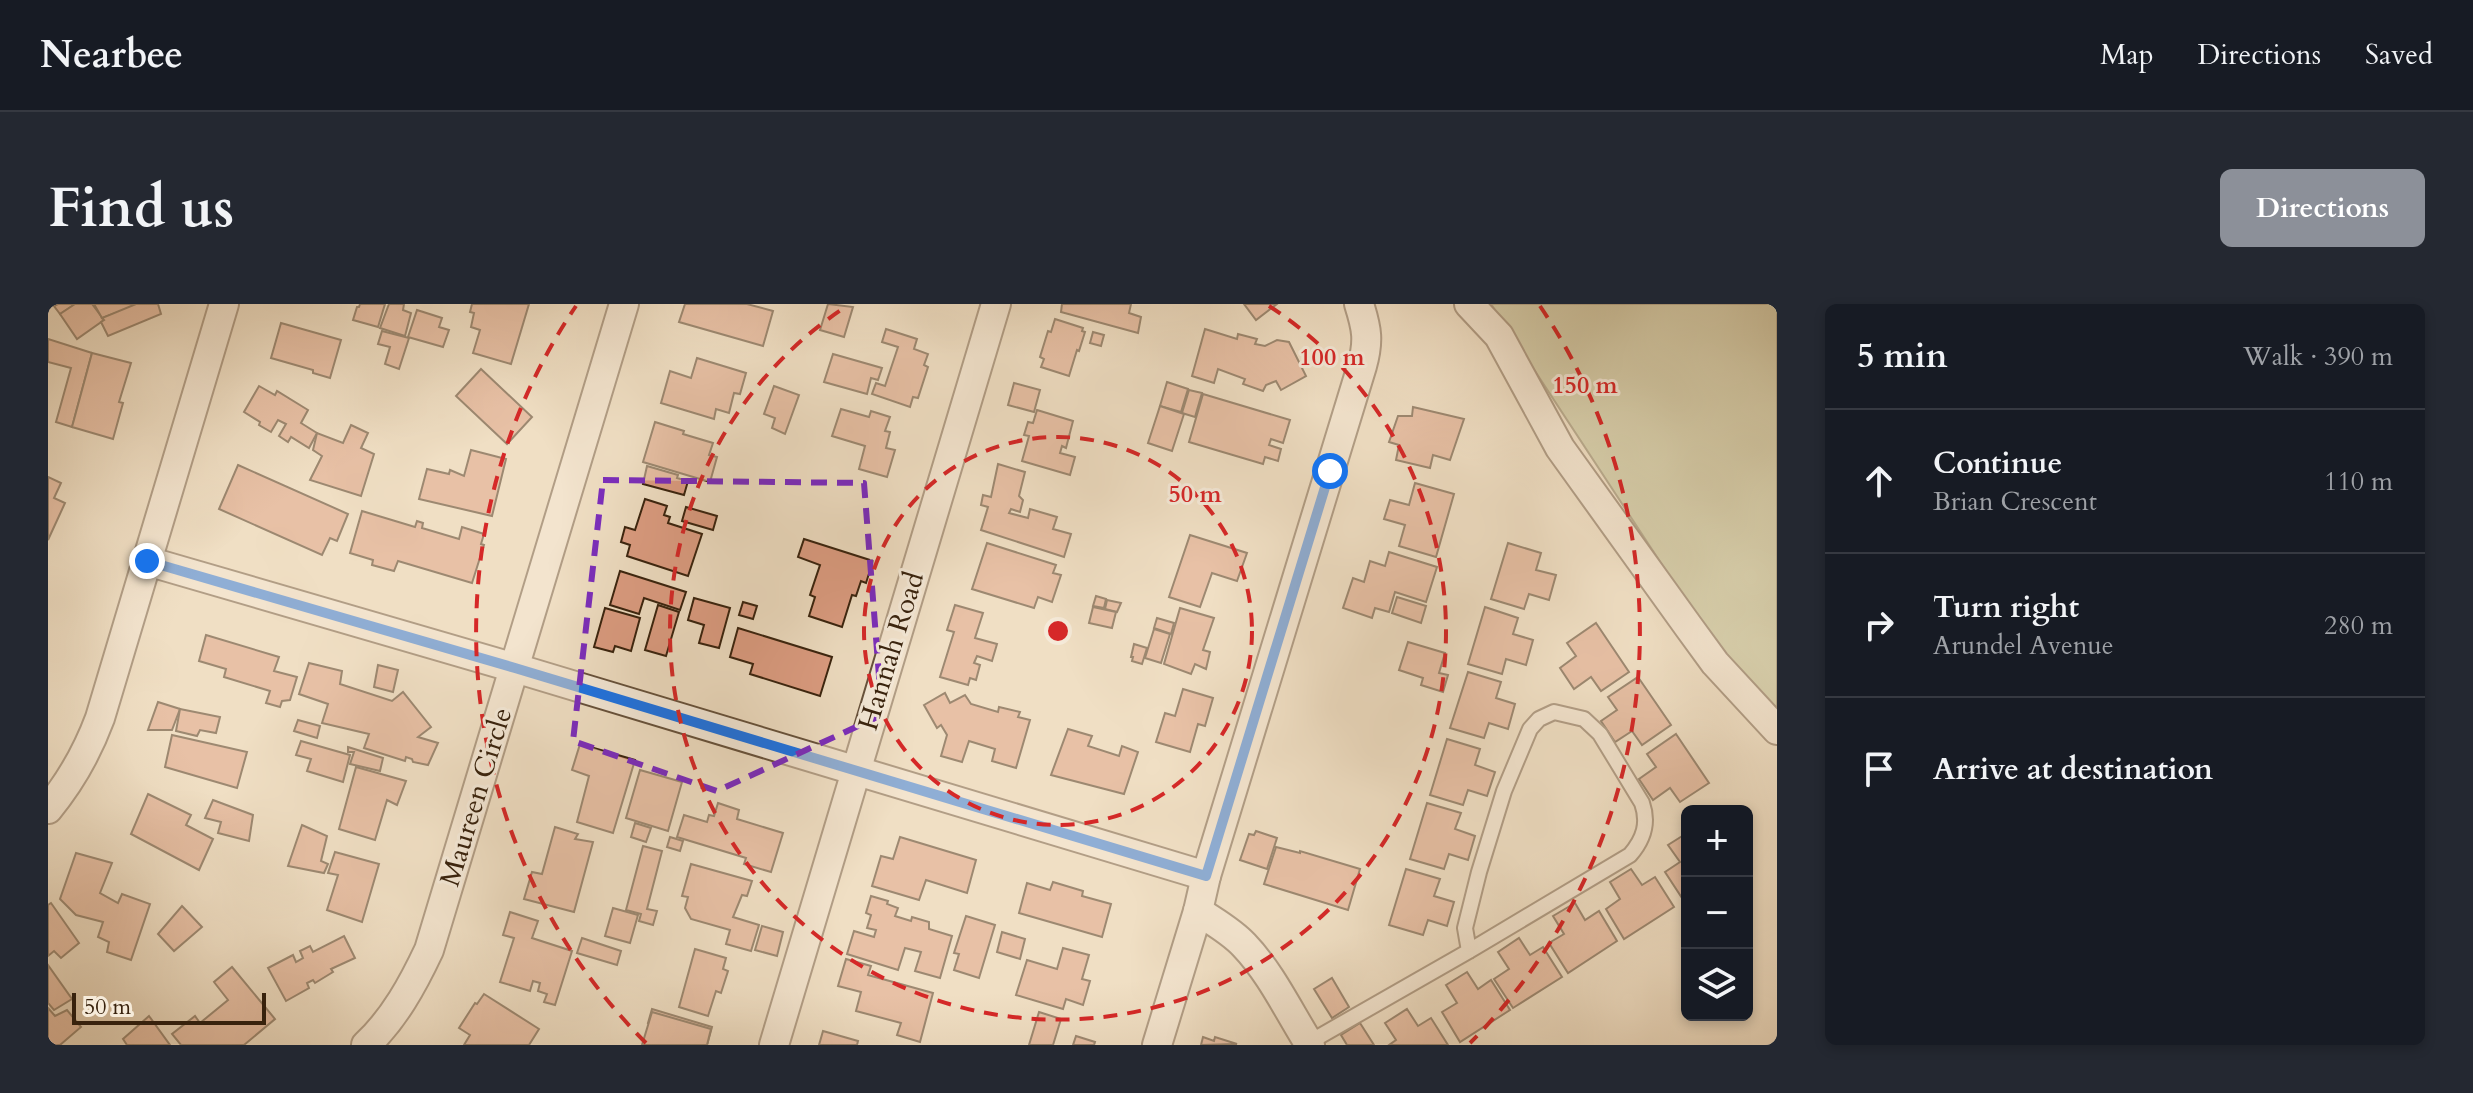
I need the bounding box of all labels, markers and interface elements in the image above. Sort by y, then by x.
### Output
text: Nearbee [40,29,183,81]
text: Map [2100,36,2154,74]
text: Directions [2198,36,2321,74]
text: Saved [2365,36,2433,74]
button: Directions [2220,169,2425,247]
text: Find us [48,171,234,246]
text: 5 min [1857,333,1948,379]
text: Walk · 390 m [2243,339,2393,374]
text: 100 m [1299,341,1366,374]
text: 150 m [1552,369,1619,402]
text: Continue [1933,443,2062,484]
route start [1312,453,1348,489]
icon: ahead [1857,459,1901,503]
text: 110 m [2324,464,2393,499]
text: 50 m [1168,478,1222,511]
text: Brian Crescent [1933,484,2097,519]
route end [129,543,165,579]
street label: Hannah Road [849,567,933,735]
text: Turn right [1933,587,2079,628]
icon: right [1857,603,1901,647]
text: 280 m [2324,608,2393,643]
centre of rings [1044,617,1072,645]
text: Arundel Avenue [1933,628,2114,663]
street label: Maureen Circle [431,703,521,891]
icon: arrive [1857,747,1901,791]
text: Arrive at destination [1933,749,2213,790]
map controls [1681,805,1753,1021]
button: + [1681,805,1753,877]
button: − [1681,877,1753,949]
button: layers [1681,949,1753,1021]
scale bar [72,989,266,1025]
text: 50 m [84,992,131,1022]

